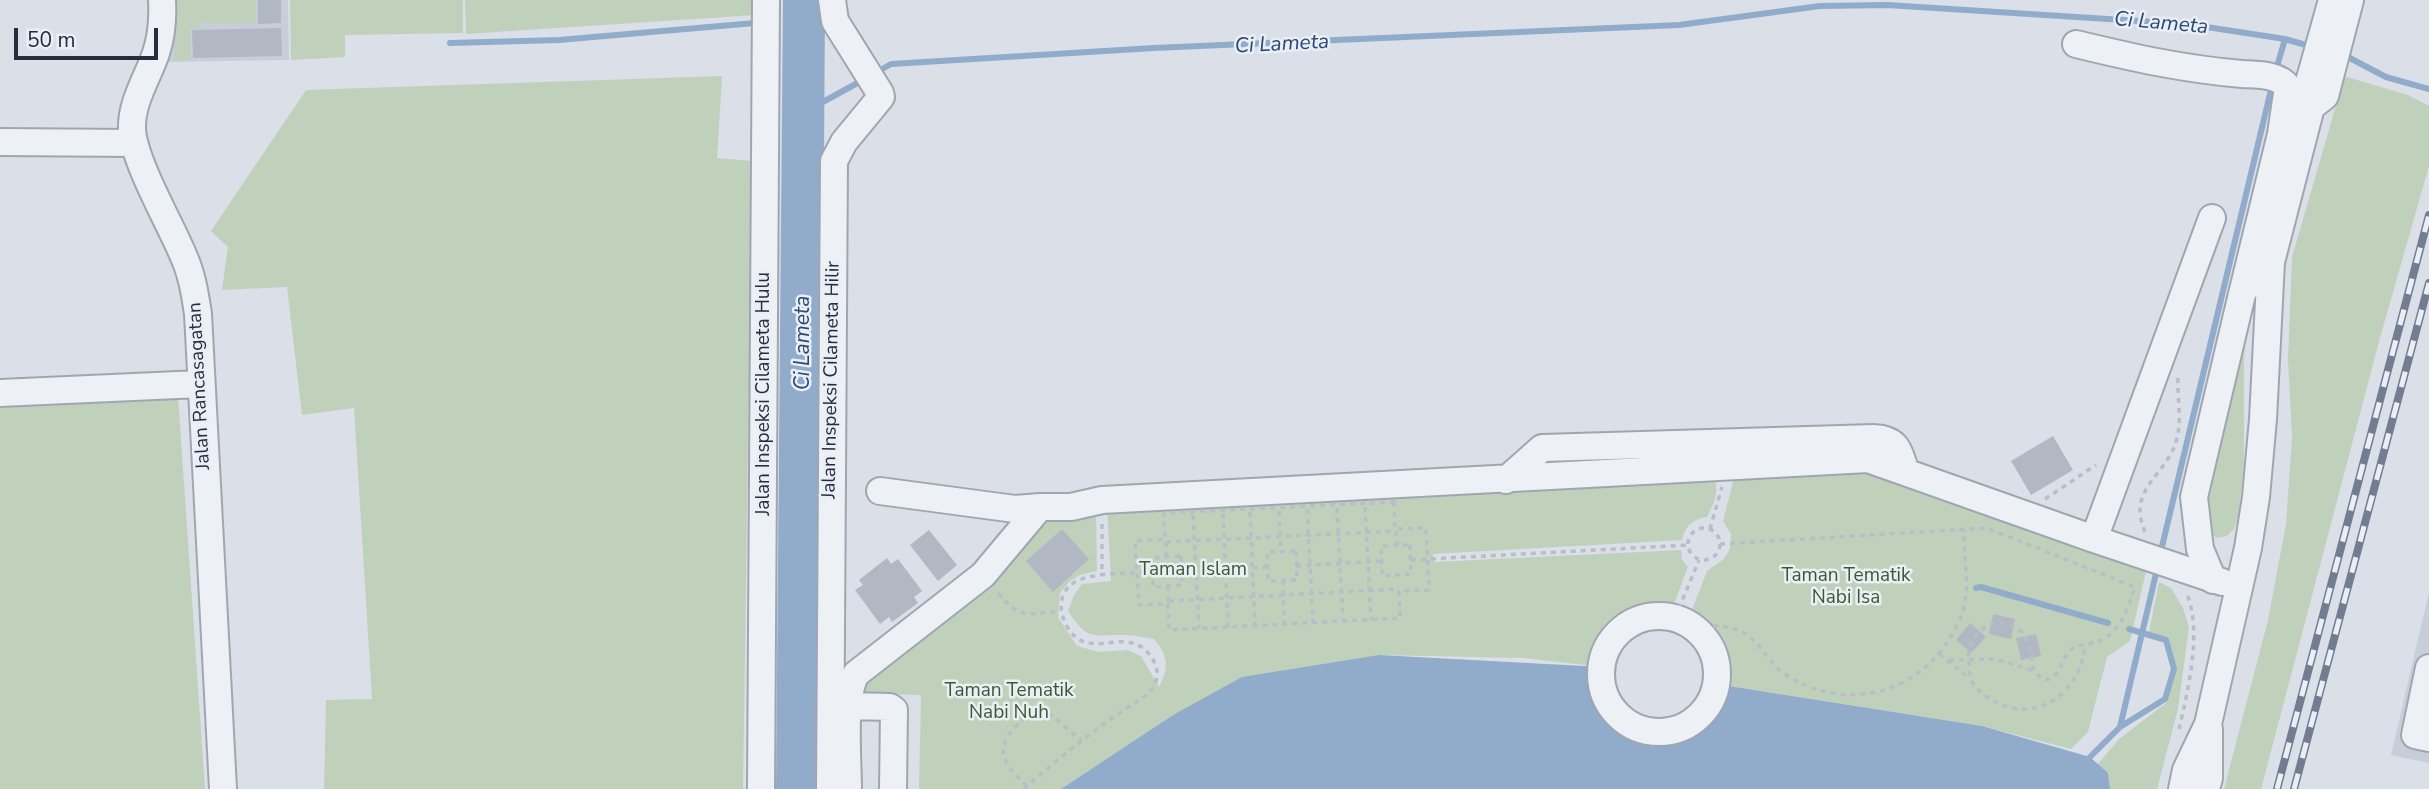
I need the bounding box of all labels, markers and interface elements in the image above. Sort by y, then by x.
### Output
water label: Ci Lameta [2113,7,2209,41]
scale bar [18,14,161,58]
text: 50 m [27,26,76,54]
water label: Ci Lameta [1234,30,1330,60]
street label: Jalan Inspeksi Cilameta Hilir [819,261,845,499]
street label: Jalan Inspeksi Cilameta Hulu [753,272,775,516]
water label: Ci Lameta [791,296,817,390]
street label: Jalan Rancasagatan [184,302,216,470]
park label: Taman Islam [1139,559,1247,581]
park label: Taman Tematik Nabi Isa [1781,565,1911,609]
park label: Taman Tematik Nabi Nuh [944,680,1074,724]

